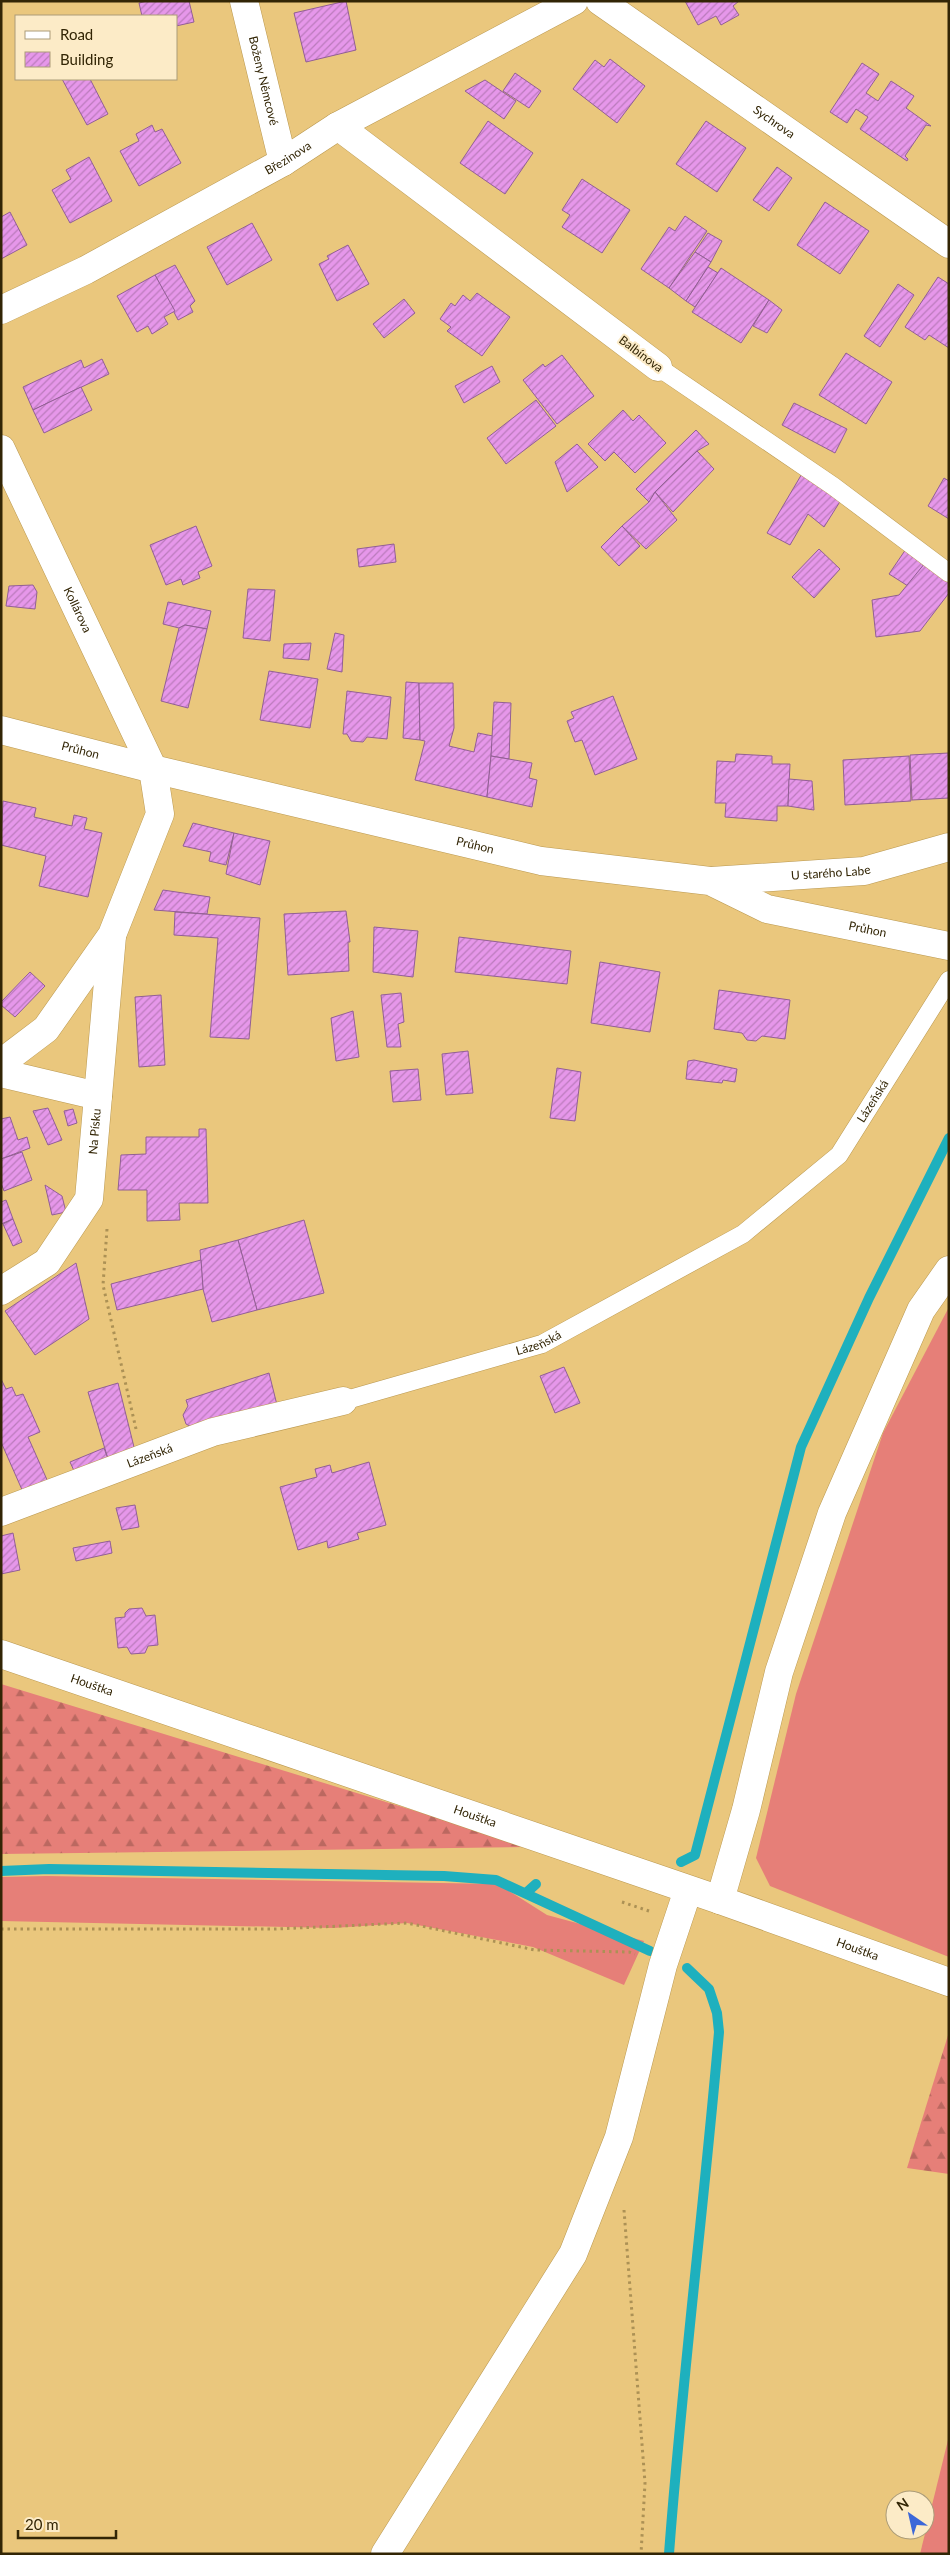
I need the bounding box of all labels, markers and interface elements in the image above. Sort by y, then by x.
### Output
legend [15,15,178,80]
text: Road [60,25,93,43]
street label: Boženy Němcové [246,34,282,127]
text: Building [60,50,113,68]
street label: Sychrova [751,102,798,141]
street label: Březinova [262,138,314,178]
street label: Balbínova [616,332,666,375]
street label: Kollárova [61,584,95,635]
street label: Průhon [60,738,101,762]
street label: Průhon [455,833,496,857]
street label: U starého Labe [790,862,872,883]
street label: Průhon [847,918,888,940]
street label: Lázeňská [853,1077,891,1125]
street label: Na Písku [85,1108,104,1155]
street label: Lázeňská [514,1327,564,1358]
street label: Lázeňská [125,1440,175,1471]
street label: Houštka [69,1670,115,1699]
street label: Houštka [452,1801,499,1830]
street label: Houštka [834,1934,881,1963]
north arrow [885,2490,935,2540]
text: N [893,2494,912,2514]
scale bar [18,2508,115,2540]
text: 20 m [25,2515,59,2533]

